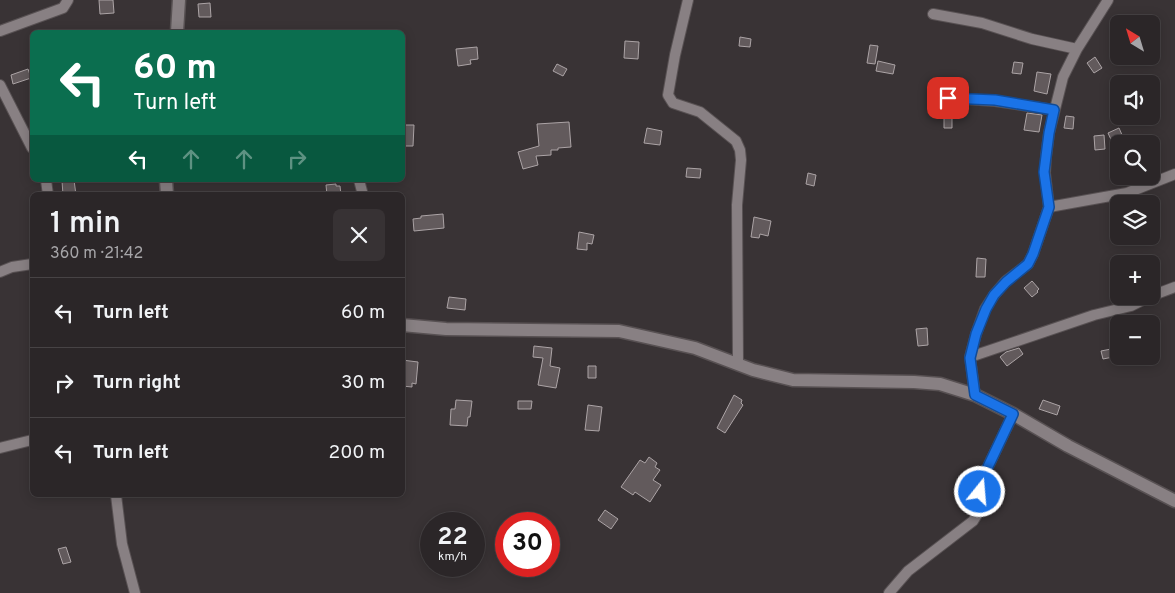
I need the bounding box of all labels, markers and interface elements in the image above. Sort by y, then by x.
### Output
north arrow [1110,15,1160,65]
map controls [1110,15,1160,365]
text: 60 m [133,47,217,91]
icon: left [50,50,115,115]
button: sound [1110,75,1160,125]
pin [927,77,969,119]
icon: arrive [934,84,962,112]
text: Turn left [133,90,216,117]
button: search [1110,135,1160,185]
icon: left [124,145,152,173]
icon: ahead [177,145,205,173]
icon: ahead [230,145,258,173]
icon: right [283,145,311,173]
button: layers [1110,195,1160,245]
text: 1 min [50,206,121,243]
button: close [333,209,385,261]
text: 360 m · 21:42 [50,244,143,264]
button: + [1110,255,1160,305]
icon: left [50,299,78,327]
text: Turn left [93,301,169,325]
text: 60 m [341,301,385,325]
button: − [1110,315,1160,365]
icon: right [50,369,78,397]
text: Turn right [93,371,181,395]
text: 30 m [341,371,385,395]
icon: left [50,439,78,467]
text: Turn left [93,441,169,465]
text: 200 m [329,441,385,465]
position arrow [953,465,1005,517]
speed limit sign: 30 [495,512,560,577]
text: 22 [437,522,468,554]
text: km/h [438,549,467,565]

